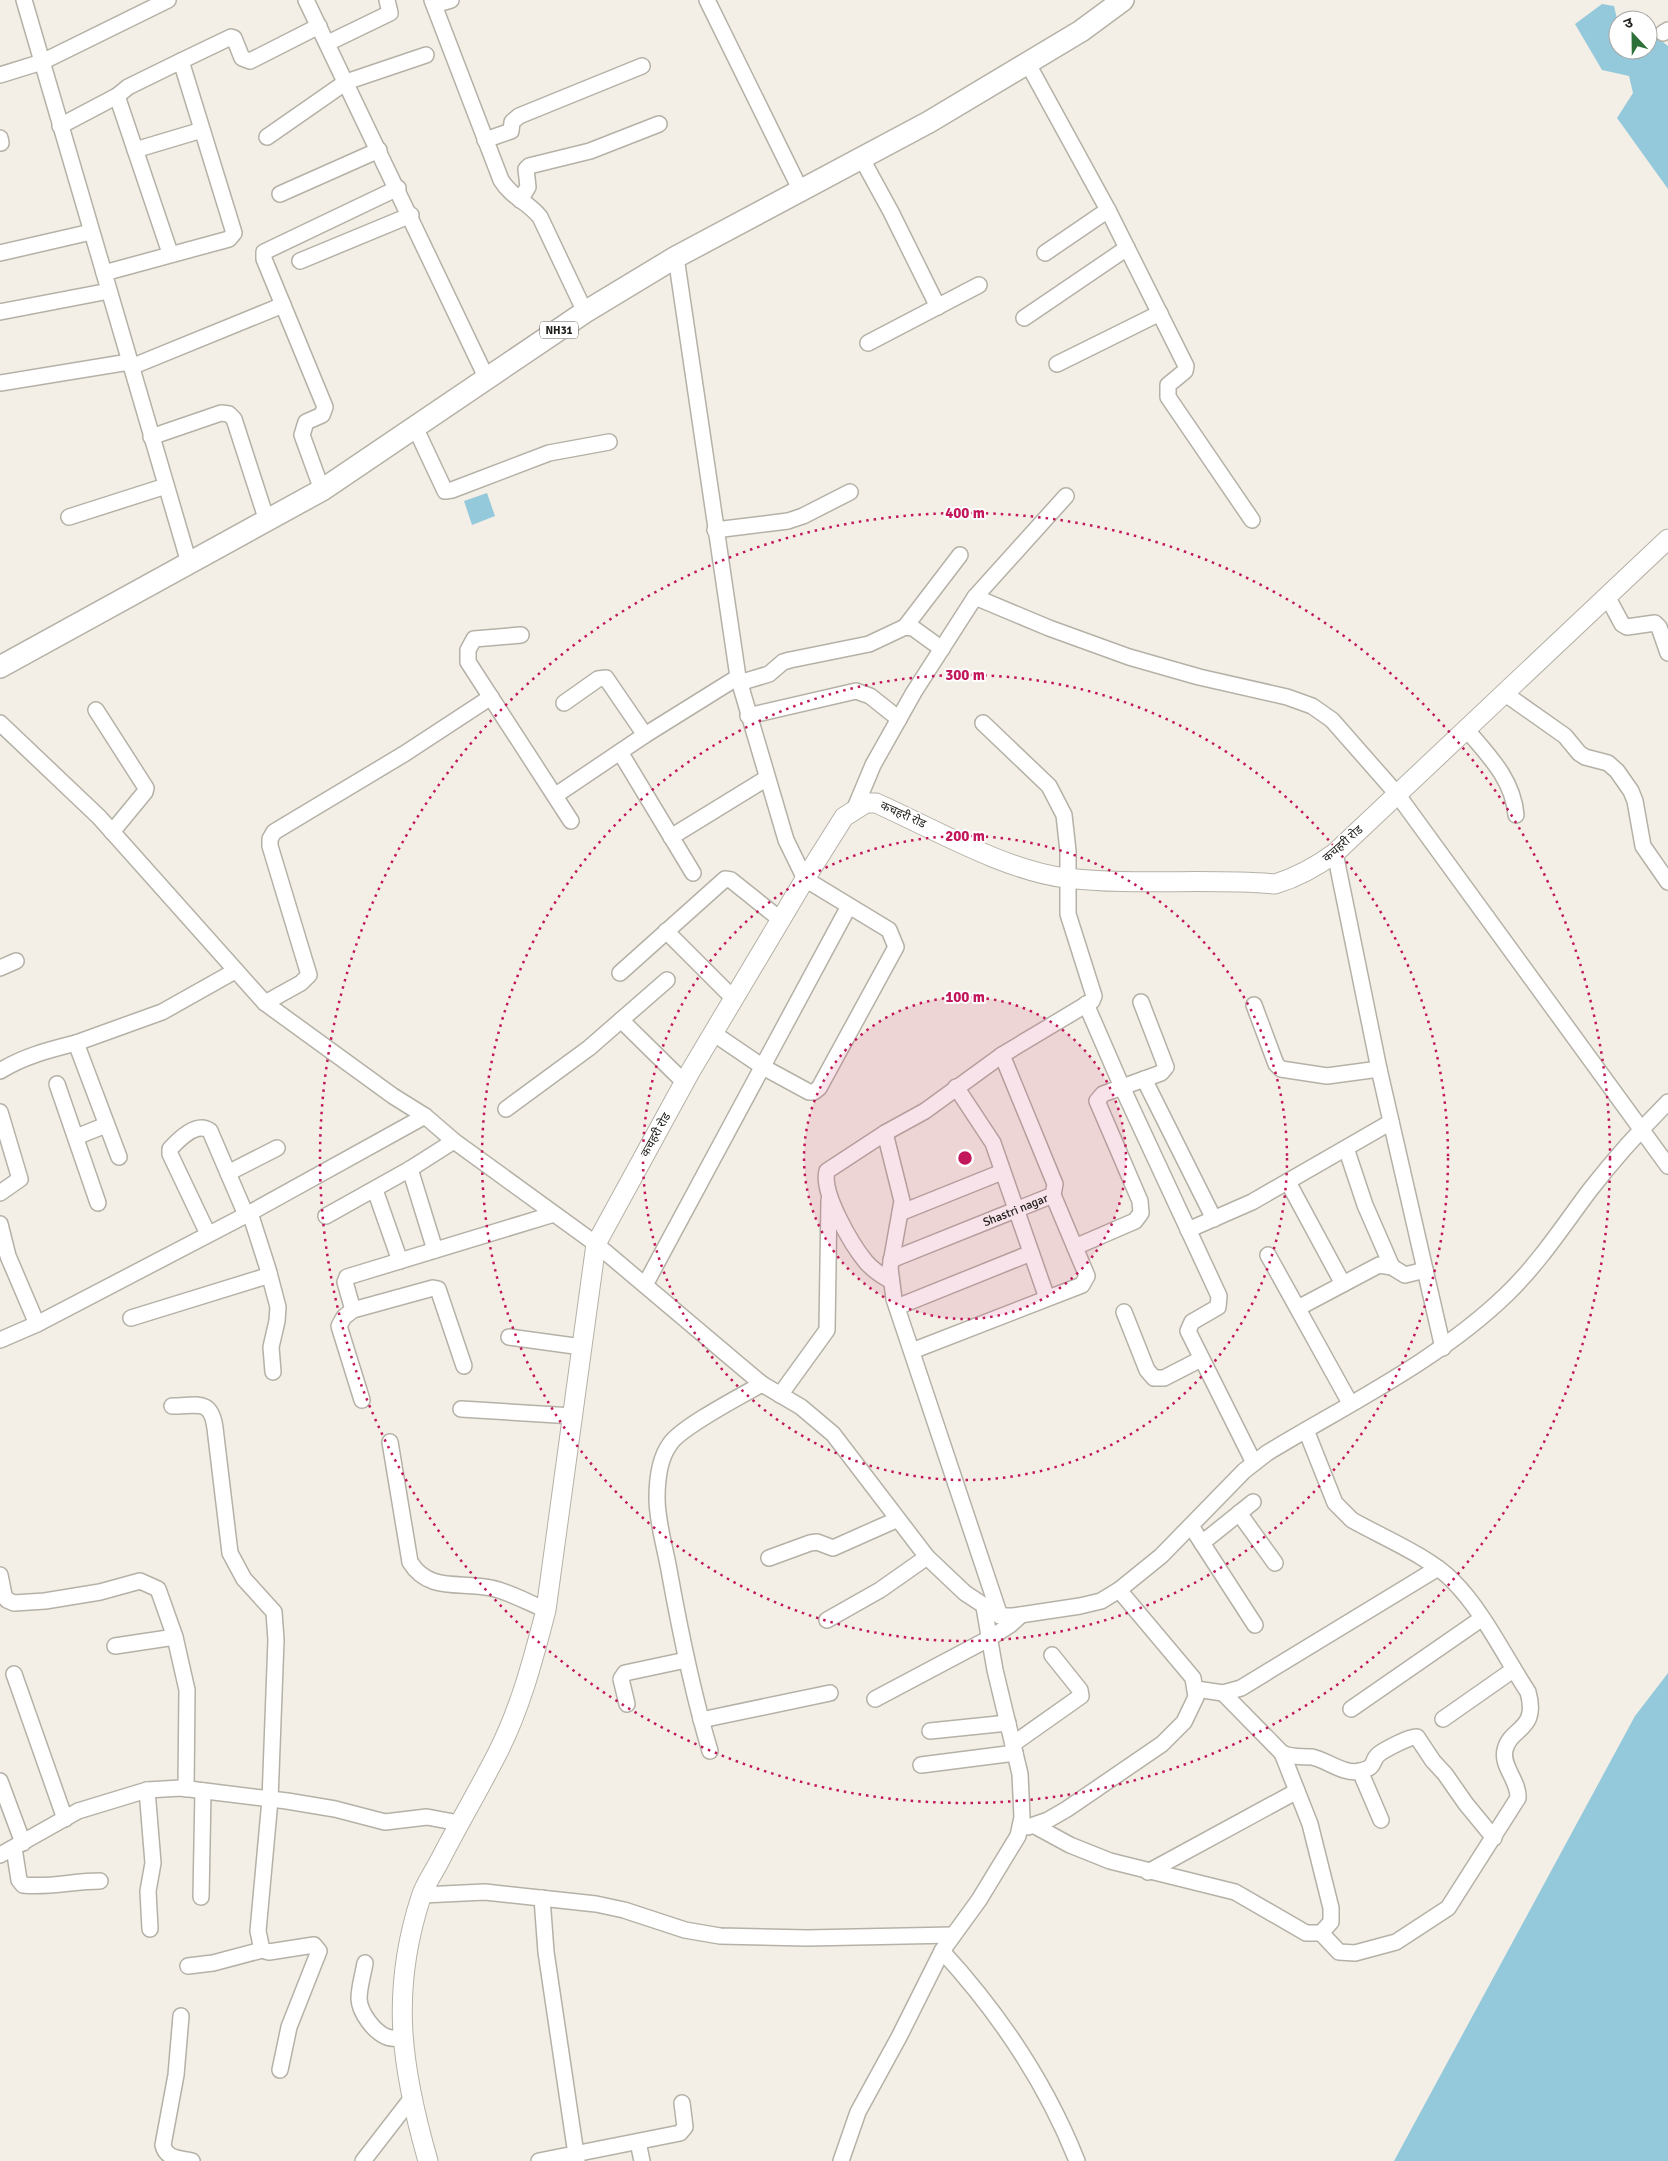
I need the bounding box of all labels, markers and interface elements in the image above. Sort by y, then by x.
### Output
north arrow [1608,10,1658,60]
text: उ [1621,14,1636,33]
road number: NH31 [540,322,578,338]
text: 400 m [945,504,985,522]
text: 300 m [945,666,985,684]
street label: कचहरी रोड [878,797,929,832]
street label: कचहरी रोड [1319,821,1367,866]
text: 200 m [945,827,985,845]
text: 100 m [945,988,985,1006]
street label: कचहरी रोड [637,1109,675,1160]
centre of rings [956,1149,974,1167]
street label: Shastri nagar [981,1190,1051,1230]

